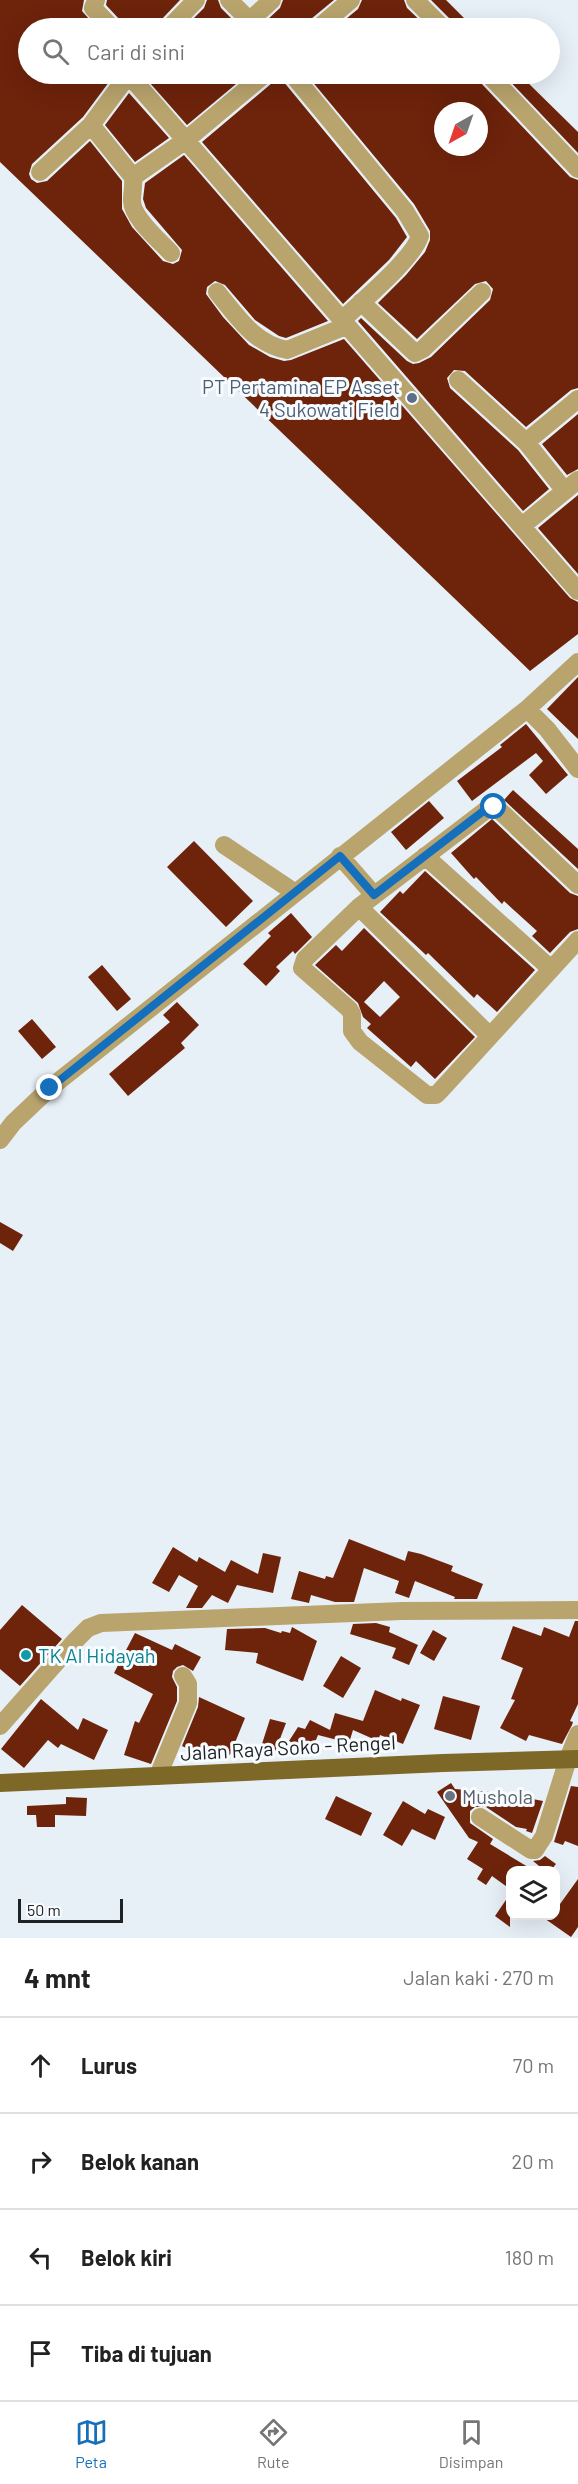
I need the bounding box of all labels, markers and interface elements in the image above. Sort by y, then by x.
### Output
search box [18,18,560,84]
icon: search [39,35,72,68]
text: Cari di sini [87,38,185,64]
north arrow [434,102,488,156]
place label: PT Pertamina EP Asset 4 Sukowati Field [202,374,400,421]
marker: PT Pertamina EP Asset 4 Sukowati Field [405,391,419,405]
route start [480,793,506,819]
route end [36,1074,62,1100]
place label: TK Al Hidayah [38,1643,156,1667]
marker: TK Al Hidayah [19,1648,33,1662]
street label: Jalan Raya Soko - Rengel [180,1729,396,1765]
place label: Mushola [462,1784,533,1808]
marker: Mushola [443,1789,457,1803]
map controls [506,1866,560,1920]
button: layers [506,1866,560,1920]
scale bar [18,1896,123,1924]
text: 50 m [27,1900,61,1919]
text: 4 mnt [24,1962,91,1993]
text: Jalan kaki · 270 m [403,1965,554,1989]
icon: ahead [24,2049,57,2082]
text: Lurus [81,2052,137,2078]
text: 70 m [513,2053,554,2077]
icon: right [24,2145,57,2178]
text: Belok kanan [81,2148,199,2174]
text: 20 m [511,2149,554,2173]
icon: left [24,2241,57,2274]
text: Belok kiri [81,2244,172,2270]
text: 180 m [505,2245,554,2269]
icon: arrive [24,2337,57,2370]
text: Tiba di tujuan [81,2340,212,2366]
tab: Peta [75,2416,108,2471]
tab: Rute [257,2416,290,2471]
tab: Disimpan [439,2416,503,2471]

